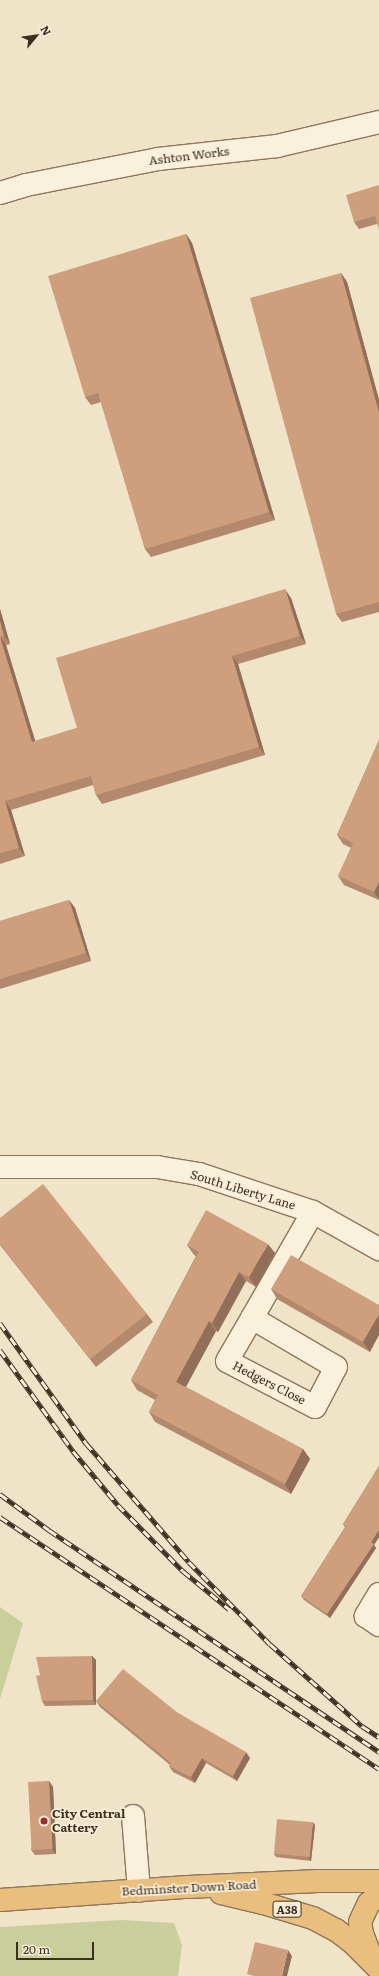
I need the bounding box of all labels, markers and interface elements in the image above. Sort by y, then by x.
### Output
north arrow [16,16,56,56]
text: N [37,22,56,38]
street label: Ashton Works [148,144,230,168]
street label: South Liberty Lane [189,1167,297,1213]
street label: Hedgers Close [230,1358,308,1408]
place label: City Central Cattery [52,1807,125,1835]
marker: City Central Cattery [39,1816,49,1826]
street label: Bedminster Down Road [121,1877,257,1899]
road number: A38 [272,1900,302,1918]
scale bar [18,1934,96,1960]
text: 20 m [23,1940,50,1958]

